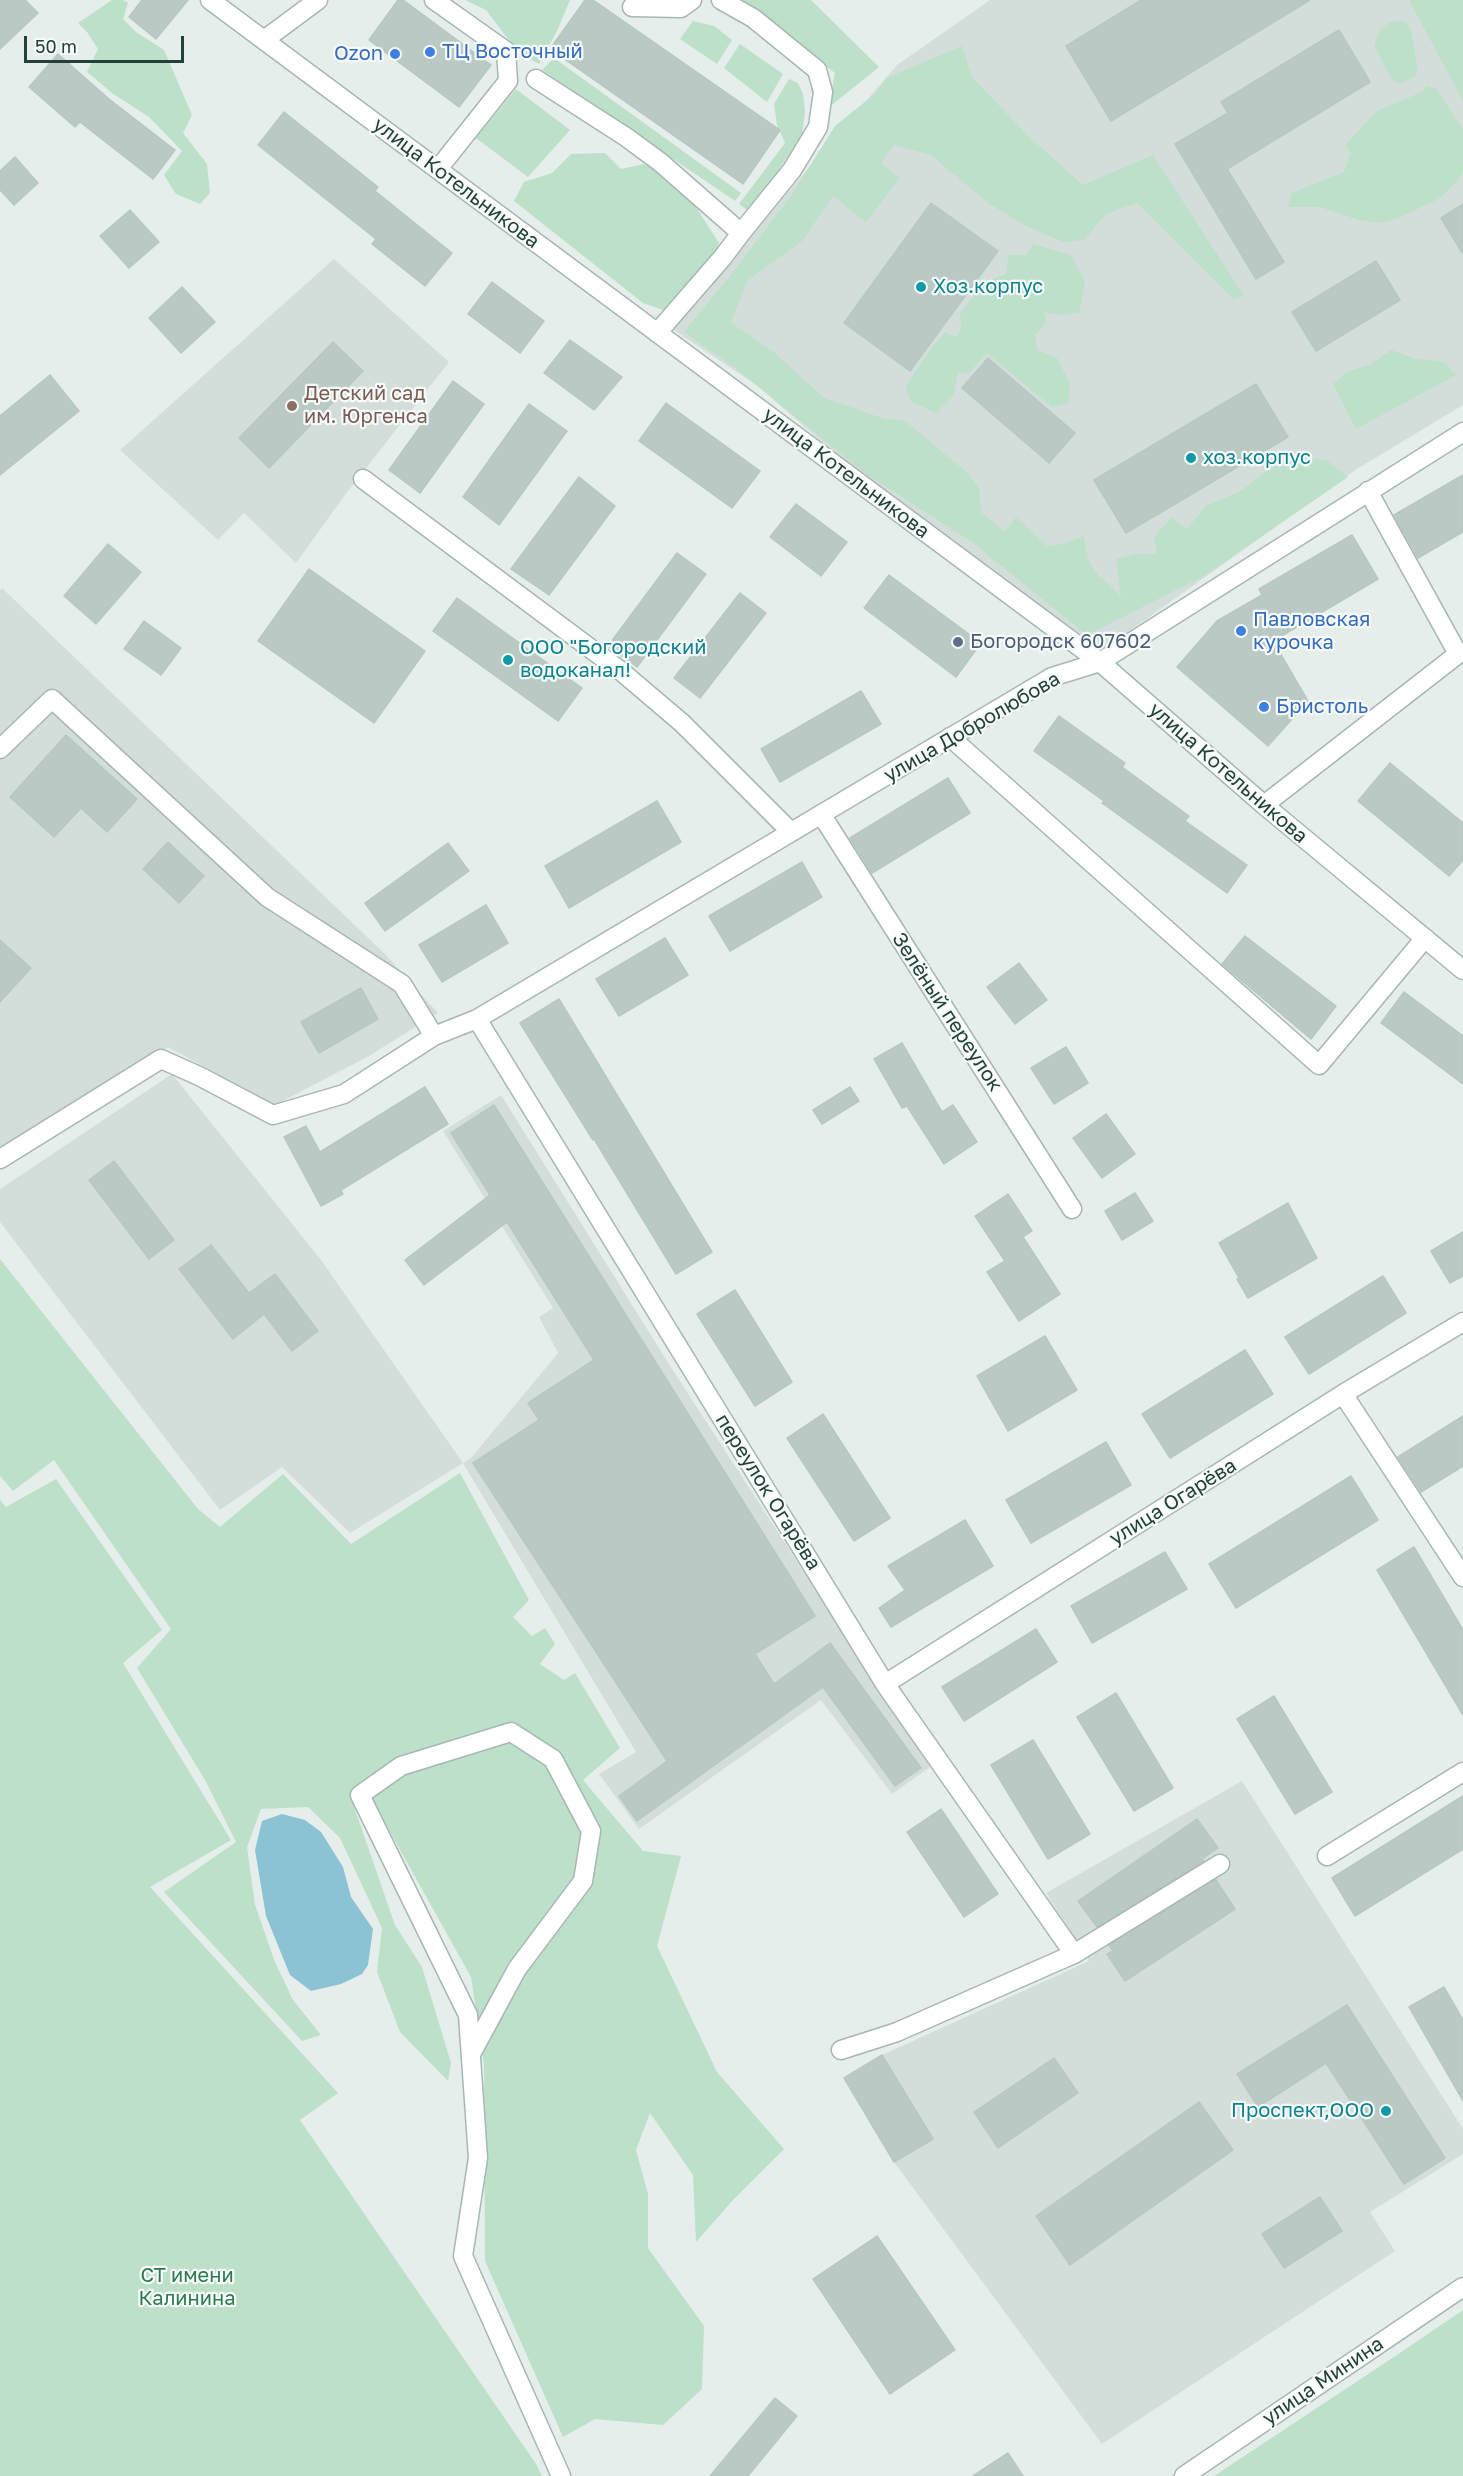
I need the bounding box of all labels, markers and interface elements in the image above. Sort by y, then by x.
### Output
scale bar [27,24,188,62]
text: 50 m [35,35,77,57]
place label: ТЦ Восточный [442,40,583,64]
place label: Ozon [334,42,383,66]
marker: ТЦ Восточный [423,45,437,59]
marker: Ozon [388,47,402,61]
street label: улица Котельникова [368,113,544,253]
place label: Хоз.корпус [933,275,1043,299]
marker: Хоз.корпус [914,280,928,294]
place label: Детский сад им. Юргенса [304,382,428,429]
marker: Детский сад им. Юргенса [285,399,299,413]
street label: улица Котельникова [758,403,934,543]
place label: хоз.корпус [1203,446,1311,470]
marker: хоз.корпус [1184,451,1198,465]
place label: Павловская курочка [1253,608,1370,655]
marker: Павловская курочка [1234,624,1248,638]
place label: Богородск 607602 [970,630,1151,654]
marker: Богородск 607602 [951,635,965,649]
place label: ООО "Богородский водоканал! [520,636,706,683]
marker: ООО "Богородский водоканал! [501,653,515,667]
street label: улица Добролюбова [880,667,1064,787]
place label: Бристоль [1276,695,1368,719]
street label: улица Котельникова [1144,698,1312,848]
marker: Бристоль [1257,700,1271,714]
street label: Зелёный переулок [887,928,1007,1096]
street label: переулок Огарёва [710,1410,826,1574]
street label: улица Огарёва [1105,1453,1241,1551]
place label: Проспект,ООО [1231,2099,1374,2123]
marker: Проспект,ООО [1379,2104,1393,2118]
park label: СТ имени Калинина [139,2264,235,2311]
street label: улица Минина [1258,2332,1388,2430]

